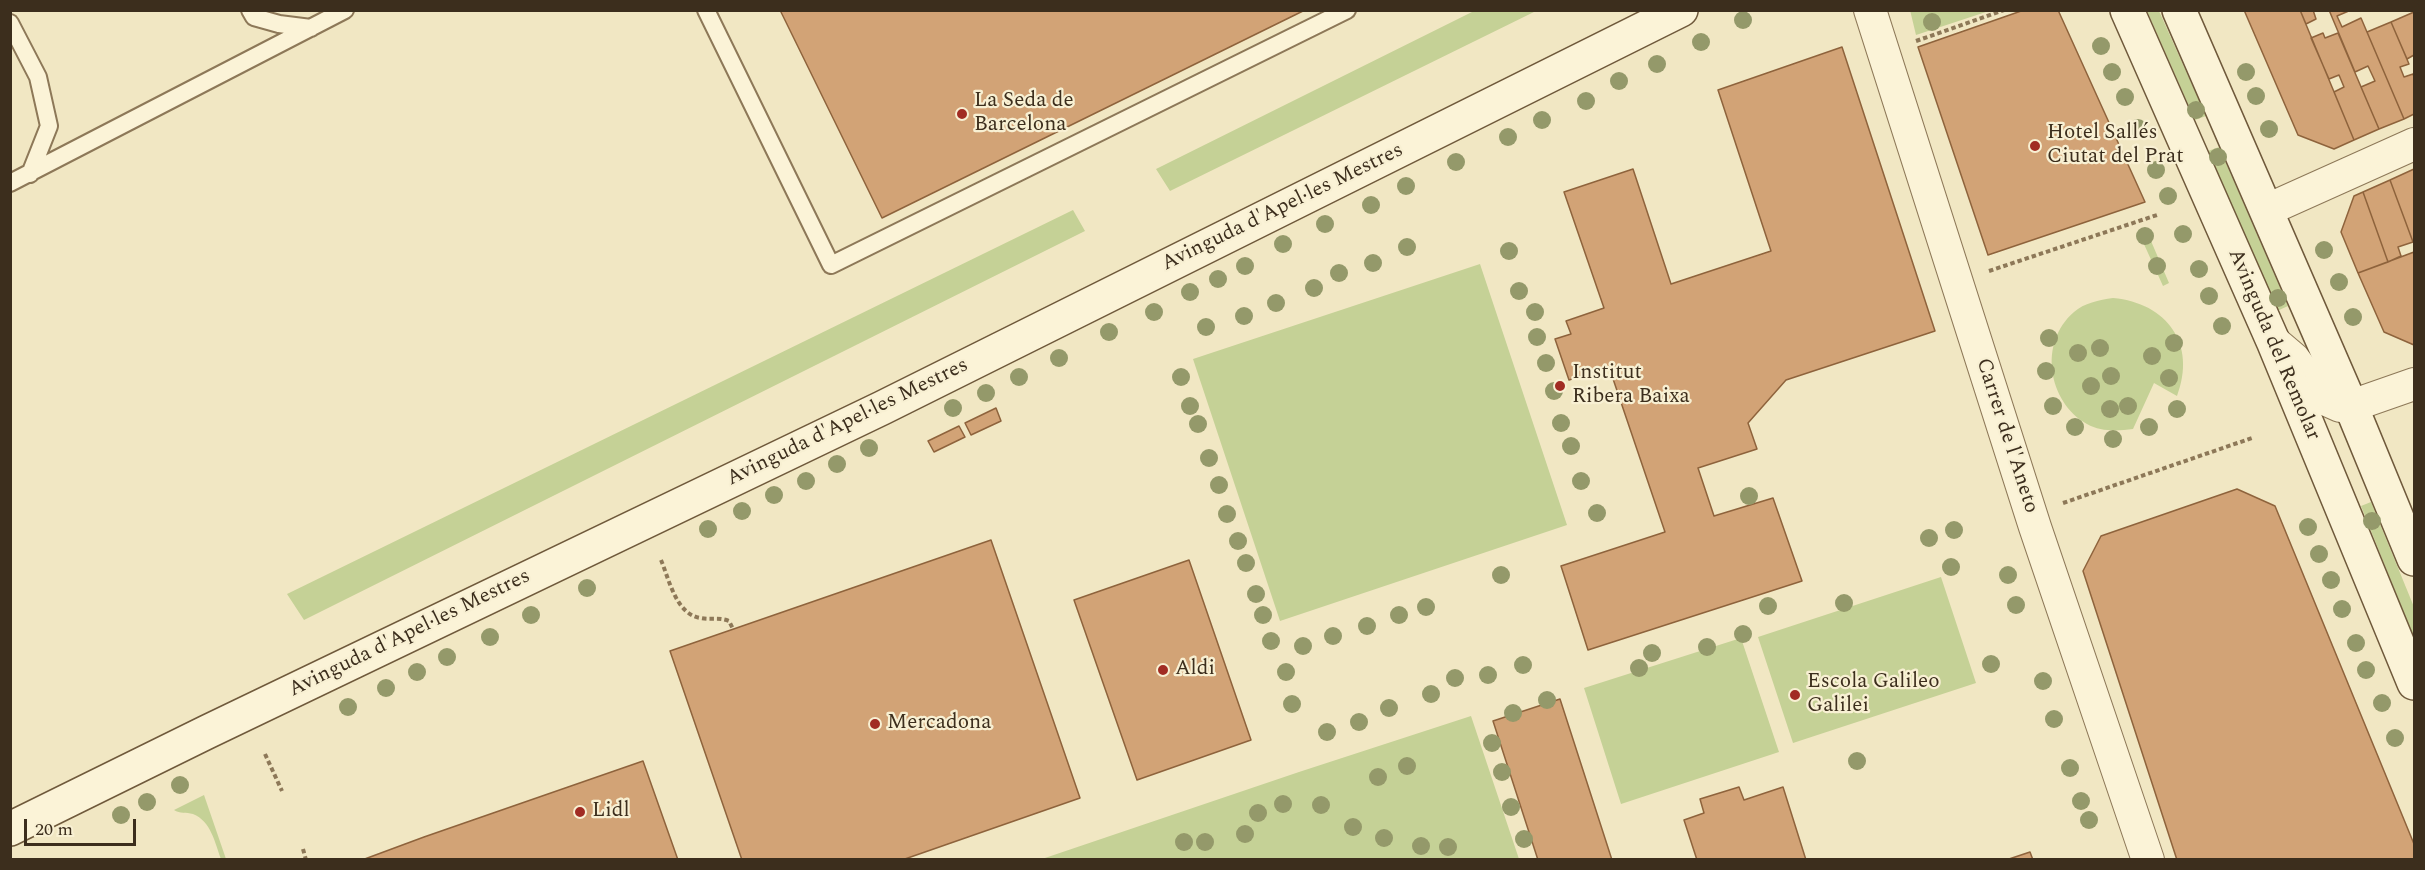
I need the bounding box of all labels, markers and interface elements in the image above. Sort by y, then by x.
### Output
place label: La Seda de Barcelona [974,89,1074,139]
marker: La Seda de Barcelona [955,107,969,121]
place label: Hotel Sallés Ciutat del Prat [2047,121,2184,171]
street label: Avinguda d'Apel·les Mestres [1158,138,1408,278]
marker: Hotel Sallés Ciutat del Prat [2028,139,2042,153]
street label: Avinguda del Remolar [2221,245,2325,445]
street label: Avinguda d'Apel·les Mestres [723,353,973,493]
street label: Carrer de l'Aneto [1969,355,2043,517]
place label: Institut Ribera Baixa [1572,361,1690,411]
marker: Institut Ribera Baixa [1553,379,1567,393]
street label: Avinguda d'Apel·les Mestres [285,564,535,704]
place label: Aldi [1175,657,1215,683]
marker: Aldi [1156,663,1170,677]
place label: Escola Galileo Galilei [1807,670,1940,720]
marker: Escola Galileo Galilei [1788,688,1802,702]
place label: Mercadona [887,711,991,737]
marker: Mercadona [868,717,882,731]
place label: Lidl [592,799,630,825]
marker: Lidl [573,805,587,819]
scale bar [27,807,140,845]
text: 20 m [35,816,73,843]

